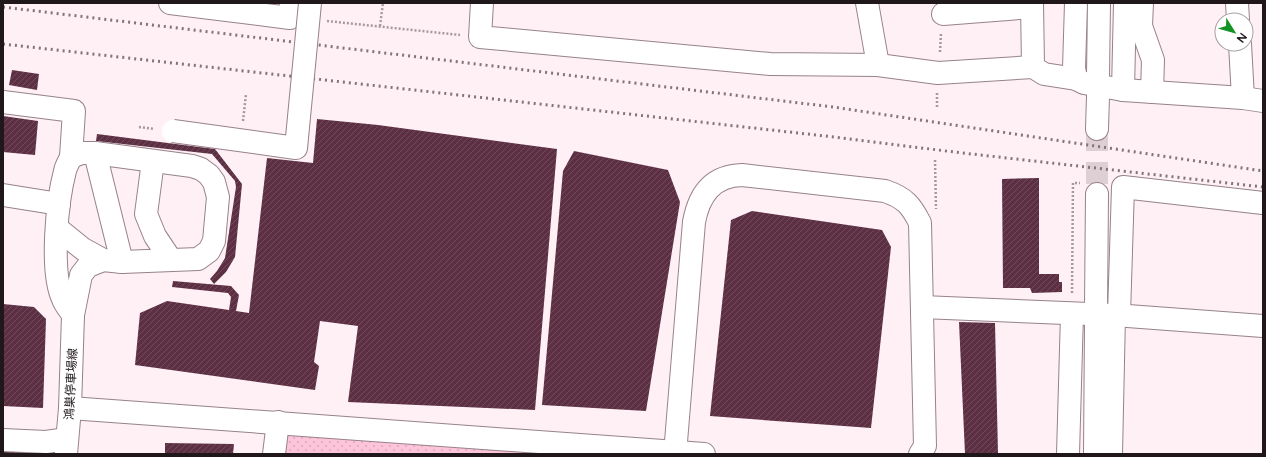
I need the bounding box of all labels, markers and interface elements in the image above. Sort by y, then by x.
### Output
north arrow [1214,12,1254,52]
text: N [1234,30,1249,45]
street label: 鴻巣停車場線 [62,348,80,420]

